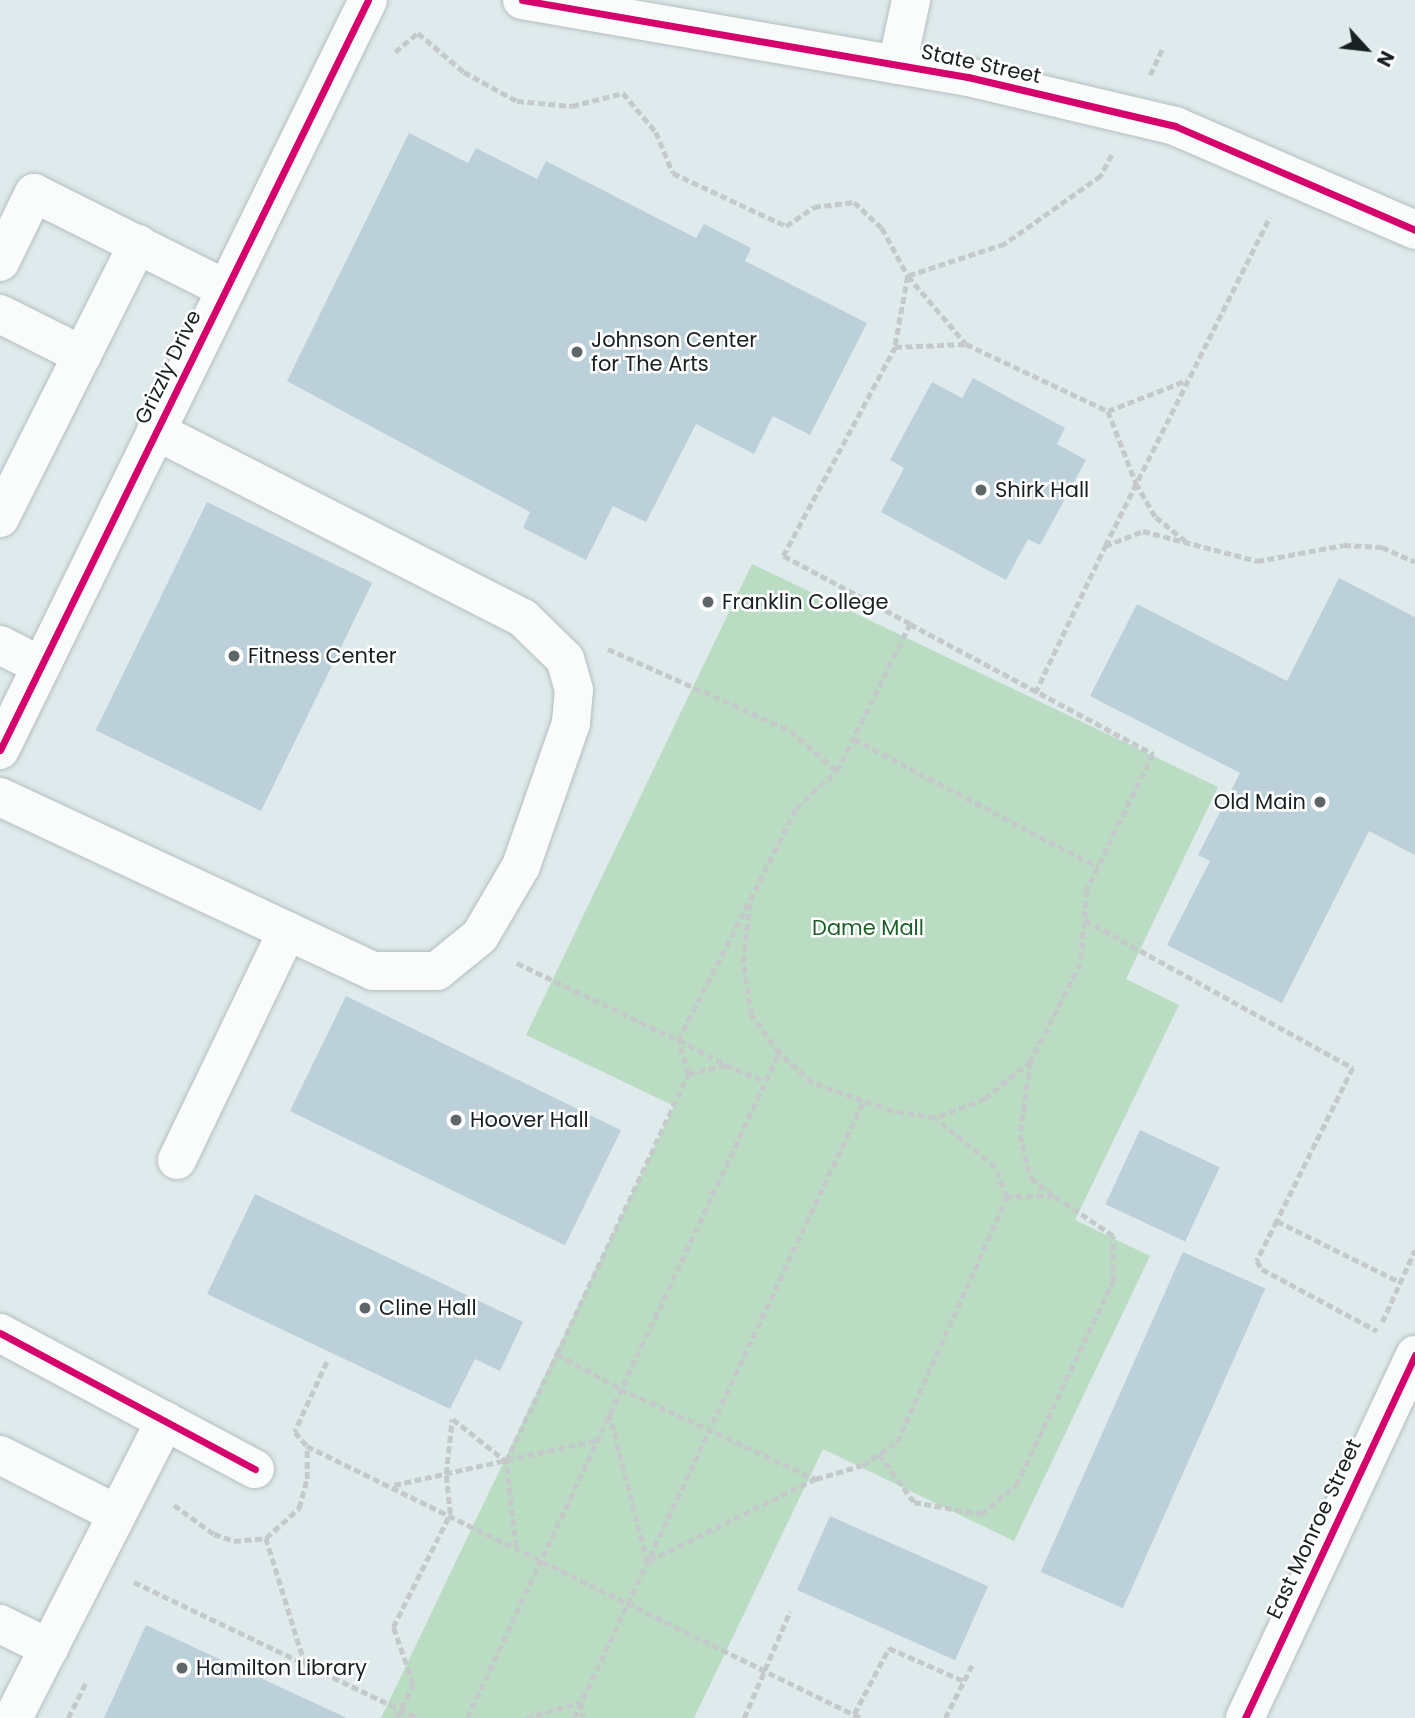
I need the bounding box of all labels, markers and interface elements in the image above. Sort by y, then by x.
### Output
north arrow [1331,14,1401,84]
street label: State Street [919,39,1043,89]
text: N [1370,46,1400,71]
street label: Grizzly Drive [130,306,206,428]
place label: Johnson Center for The Arts [591,327,757,377]
marker: Johnson Center for The Arts [569,344,585,360]
place label: Shirk Hall [995,477,1089,503]
marker: Shirk Hall [973,482,989,498]
place label: Franklin College [722,589,888,615]
marker: Franklin College [700,594,716,610]
place label: Fitness Center [248,643,397,669]
marker: Fitness Center [226,648,242,664]
place label: Old Main [1214,789,1306,815]
marker: Old Main [1312,794,1328,810]
park label: Dame Mall [812,915,924,941]
place label: Hoover Hall [470,1107,589,1133]
marker: Hoover Hall [448,1112,464,1128]
place label: Cline Hall [379,1295,477,1321]
marker: Cline Hall [357,1300,373,1316]
street label: East Monroe Street [1261,1435,1367,1623]
place label: Hamilton Library [196,1655,367,1681]
marker: Hamilton Library [174,1660,190,1676]

